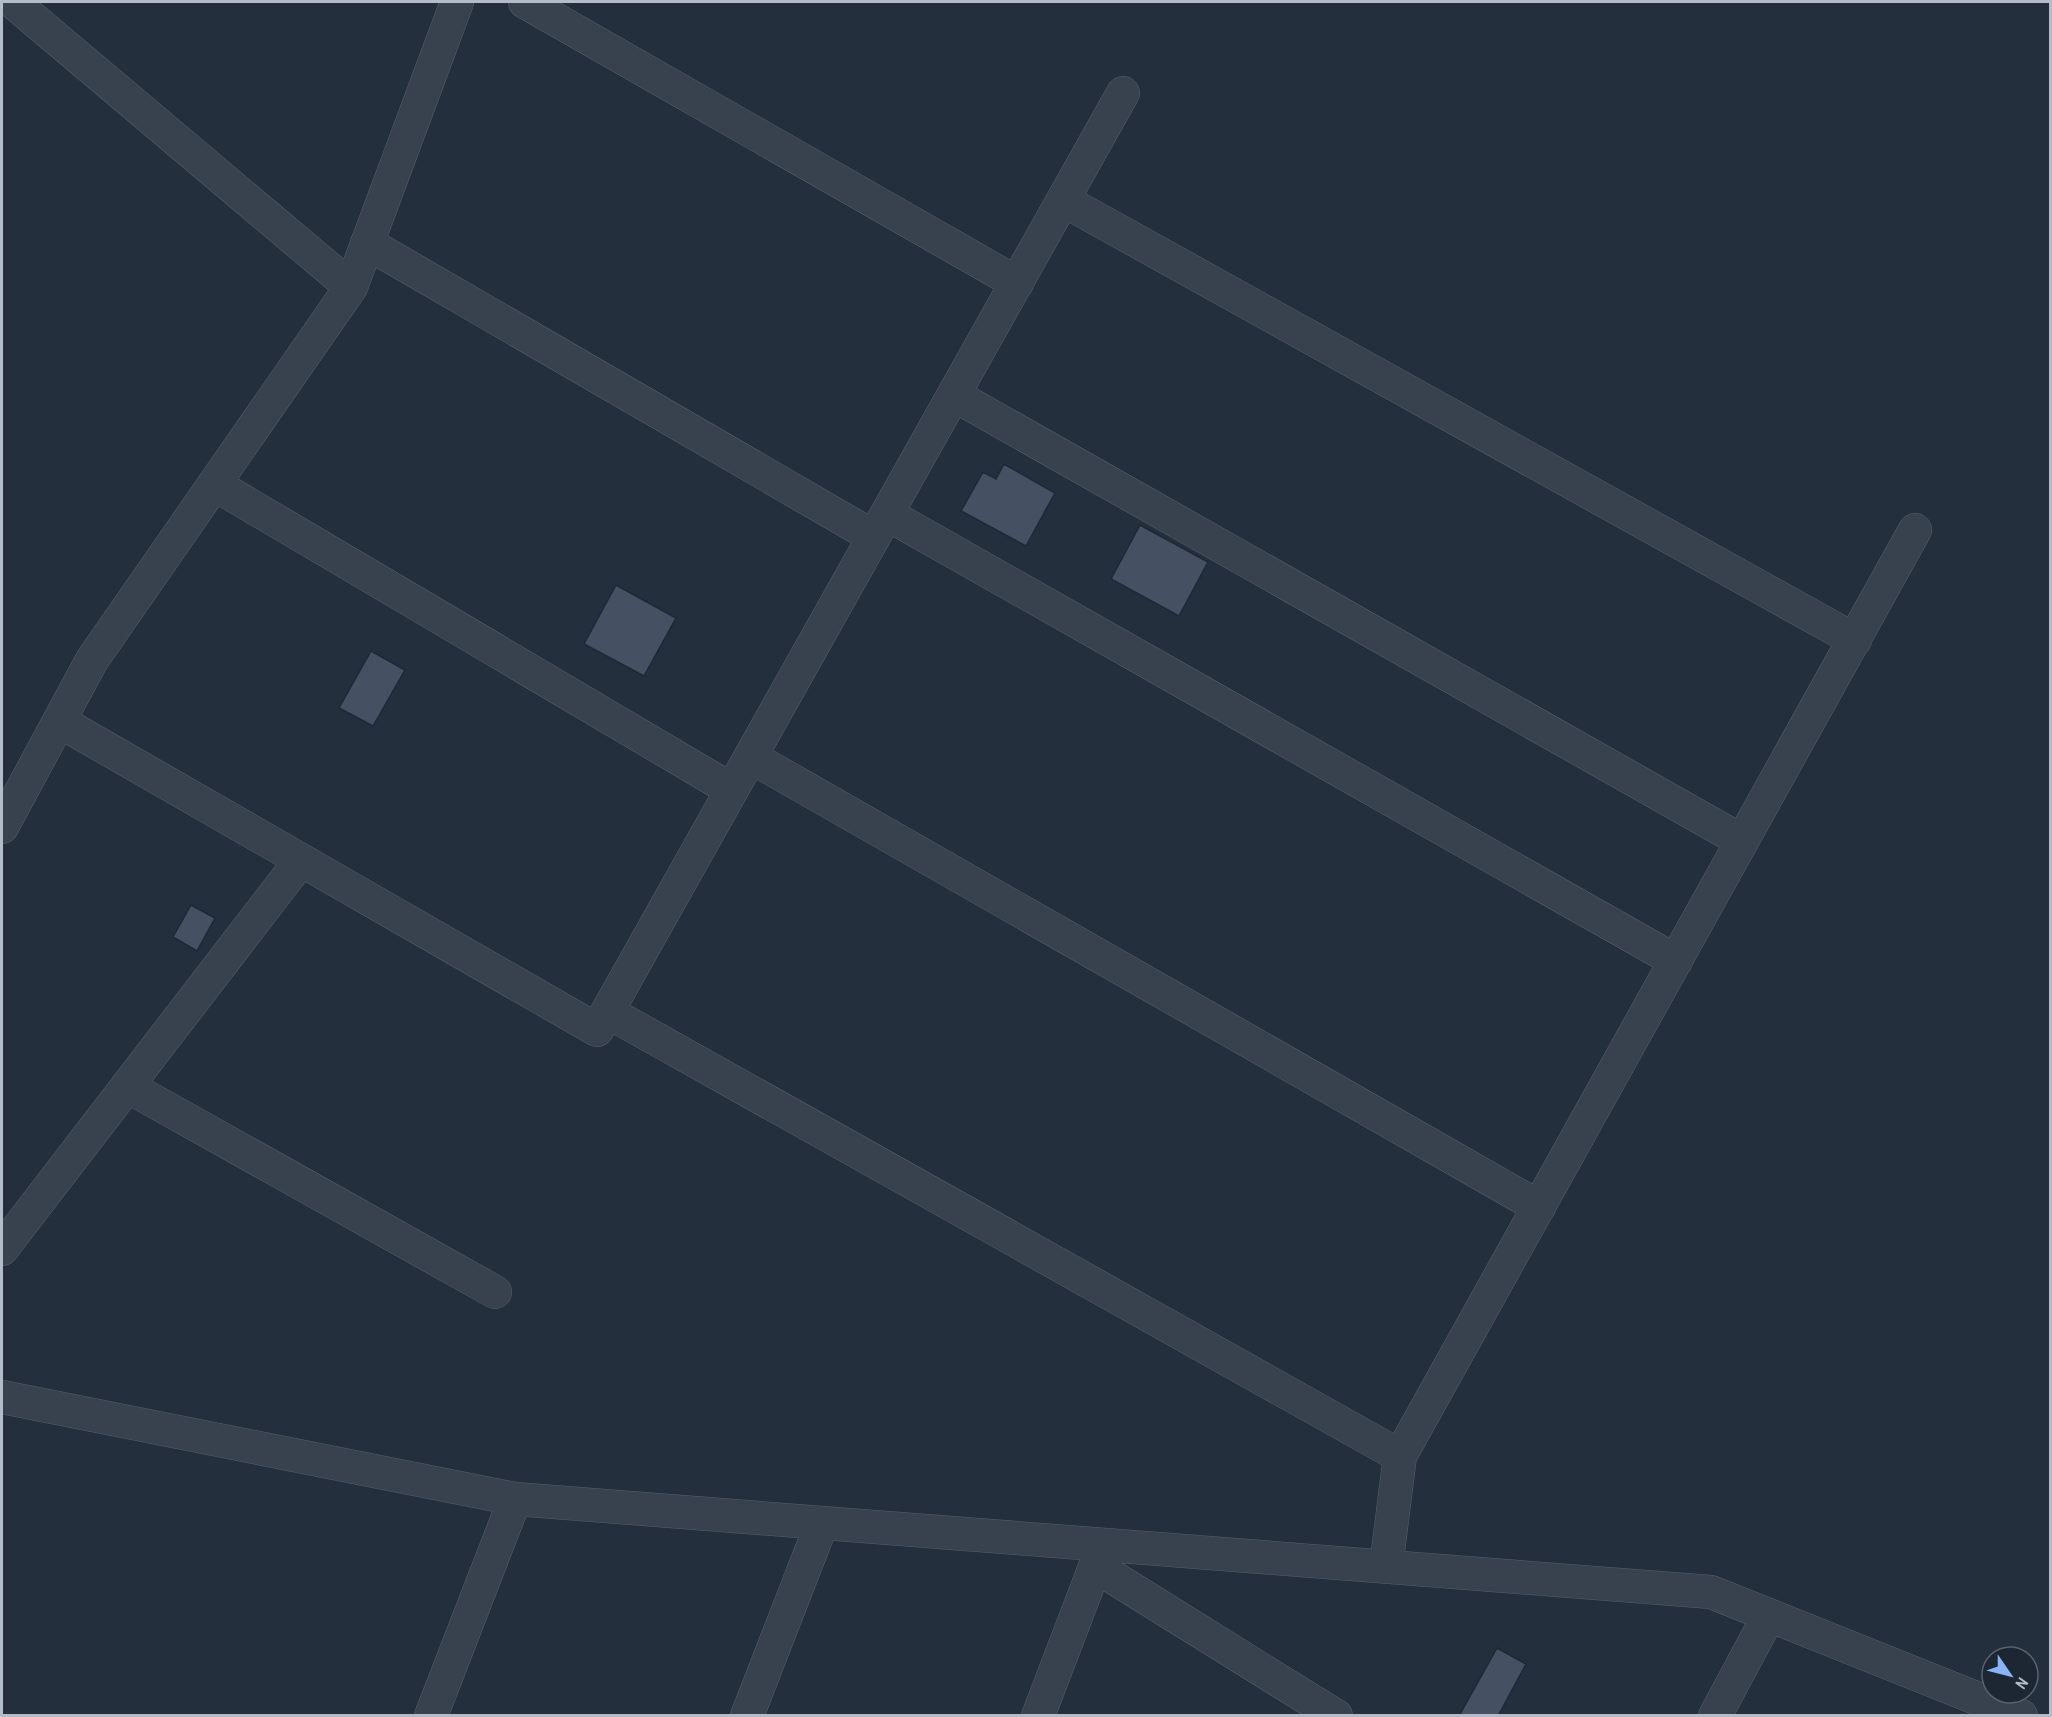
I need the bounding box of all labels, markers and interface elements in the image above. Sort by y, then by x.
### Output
north arrow [1980,1645,2040,1705]
text: N [2011,1673,2034,1694]

